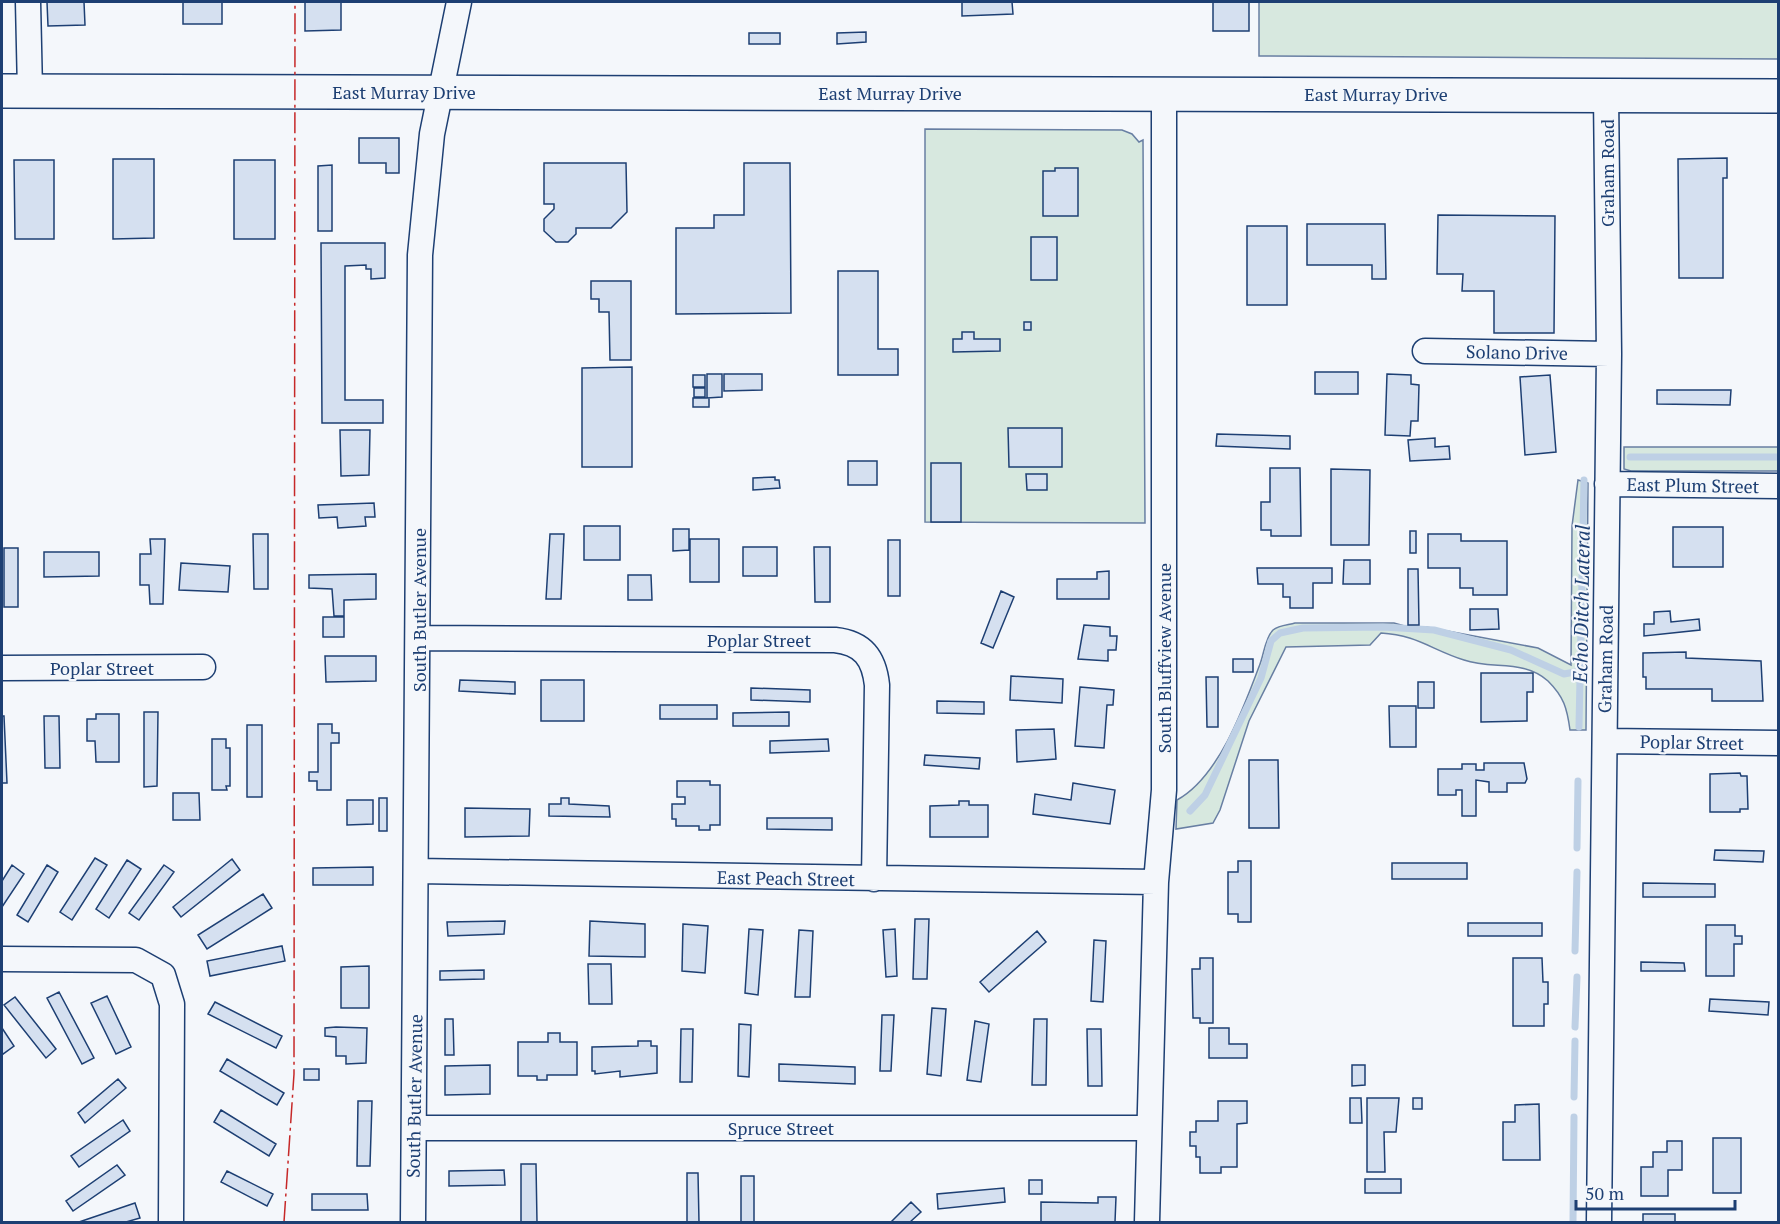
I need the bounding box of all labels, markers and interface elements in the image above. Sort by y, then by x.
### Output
street label: East Murray Drive [332,80,476,104]
street label: East Murray Drive [818,81,962,105]
street label: East Murray Drive [1304,82,1448,106]
street label: Graham Road [1595,119,1619,227]
street label: Solano Drive [1466,339,1568,365]
street label: East Plum Street [1626,472,1760,498]
water label: Echo Ditch Lateral [1566,524,1596,684]
street label: South Butler Avenue [407,528,431,692]
street label: South Bluffview Avenue [1152,563,1176,753]
street label: Graham Road [1592,605,1618,713]
street label: Poplar Street [707,628,811,652]
street label: Poplar Street [50,656,154,680]
street label: Poplar Street [1640,729,1745,755]
street label: East Peach Street [717,865,856,891]
street label: South Butler Avenue [401,1014,427,1178]
street label: Spruce Street [728,1116,835,1140]
scale bar [1576,1173,1735,1211]
text: 50 m [1585,1181,1625,1205]

